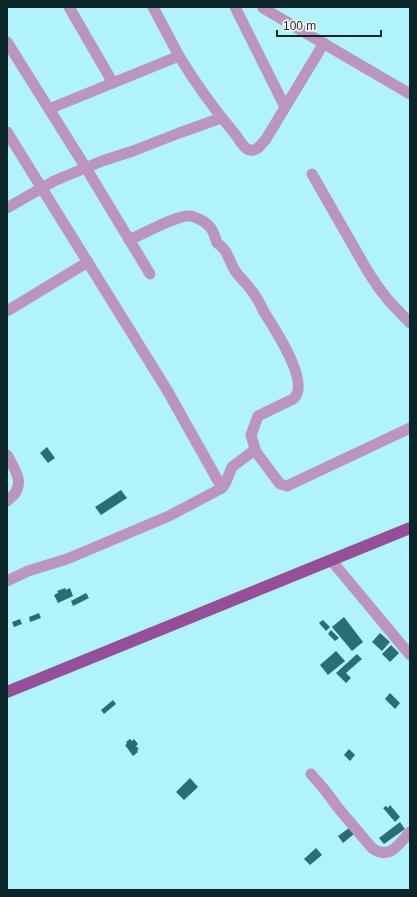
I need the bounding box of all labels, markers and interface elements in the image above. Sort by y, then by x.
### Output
scale bar [277,12,381,38]
text: 100 m [283,19,316,33]

